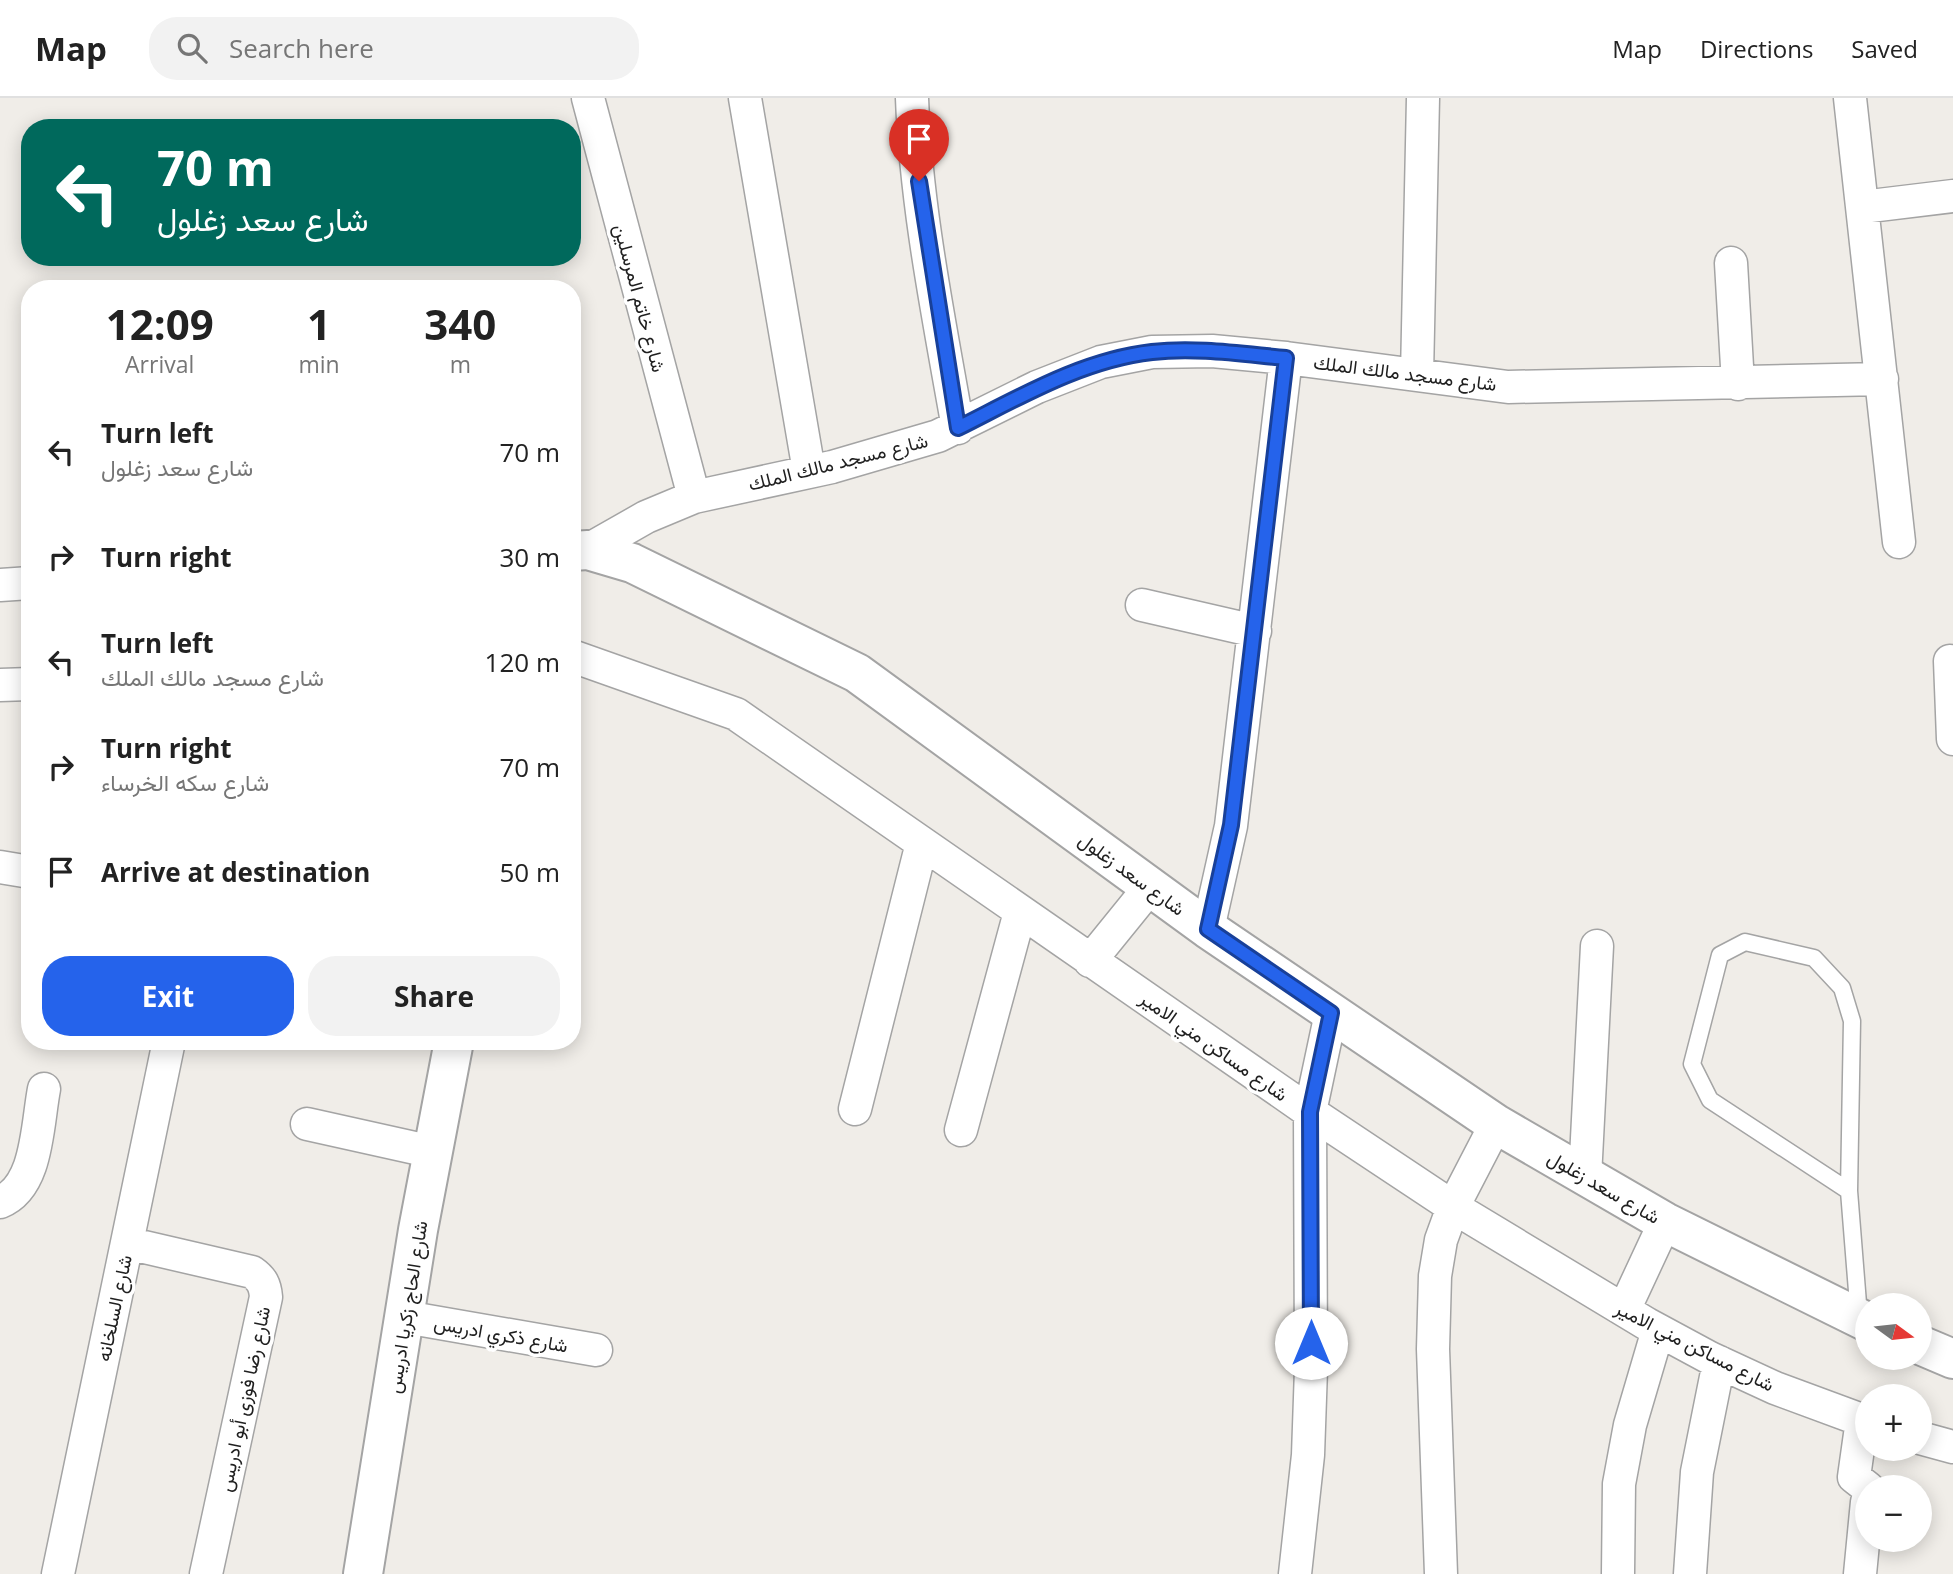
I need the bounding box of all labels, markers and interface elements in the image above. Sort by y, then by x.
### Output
search box [149,17,639,80]
text: Map [35,26,107,71]
icon: search [173,29,211,67]
text: Search here [229,30,374,66]
text: Map [1612,32,1662,65]
text: Directions [1700,32,1813,65]
text: Saved [1851,32,1918,65]
pin [889,109,949,181]
icon: arrive [900,120,938,158]
text: 70 m [157,134,274,200]
icon: left [42,147,133,238]
text: شارع سعد زغلول [157,197,369,240]
street label: شارع خاتم المرسلين [608,221,672,375]
text: 12:09 [106,295,214,352]
text: 1 [307,295,331,352]
text: 340 [424,295,496,352]
text: Arrival [125,348,194,380]
text: min [298,348,340,380]
text: m [450,348,471,380]
street label: شارع مسجد مالك الملك [1312,349,1498,397]
text: Turn left [101,415,213,451]
street label: شارع مسجد مالك الملك [745,427,931,497]
icon: left [42,433,80,471]
text: 70 m [499,434,560,470]
text: شارع سعد زغلول [101,451,253,483]
icon: right [42,538,80,576]
text: Turn right [101,539,232,575]
text: 30 m [499,539,560,575]
text: Turn left [101,625,213,661]
icon: left [42,643,80,681]
text: 120 m [485,644,560,680]
text: شارع مسجد مالك الملك [101,661,324,693]
text: Turn right [101,730,232,766]
icon: right [42,748,80,786]
text: 70 m [499,749,560,785]
text: شارع سكه الخرساء [101,766,269,798]
street label: شارع سعد زغلول [1074,827,1190,921]
icon: arrive [42,853,80,891]
text: Arrive at destination [101,854,370,890]
text: 50 m [499,854,560,890]
button: Exit [42,956,294,1036]
button: Share [308,956,560,1036]
street label: شارع مساكن مني الامير [1132,984,1293,1109]
street label: شارع سعد زغلول [1543,1144,1665,1230]
street label: شارع الحاج زكريا ادريس [381,1219,433,1395]
street label: شارع السلخانه [90,1252,138,1364]
north arrow [1855,1293,1932,1370]
map controls [1855,1293,1932,1552]
street label: شارع مساكن مني الامير [1609,1294,1779,1400]
street label: شارع رضا فوزى أبو ادريس [212,1304,276,1494]
position arrow [1274,1306,1348,1380]
street label: شارع ذكري ادريس [431,1309,570,1362]
button: + [1855,1384,1932,1461]
button: − [1855,1475,1932,1552]

